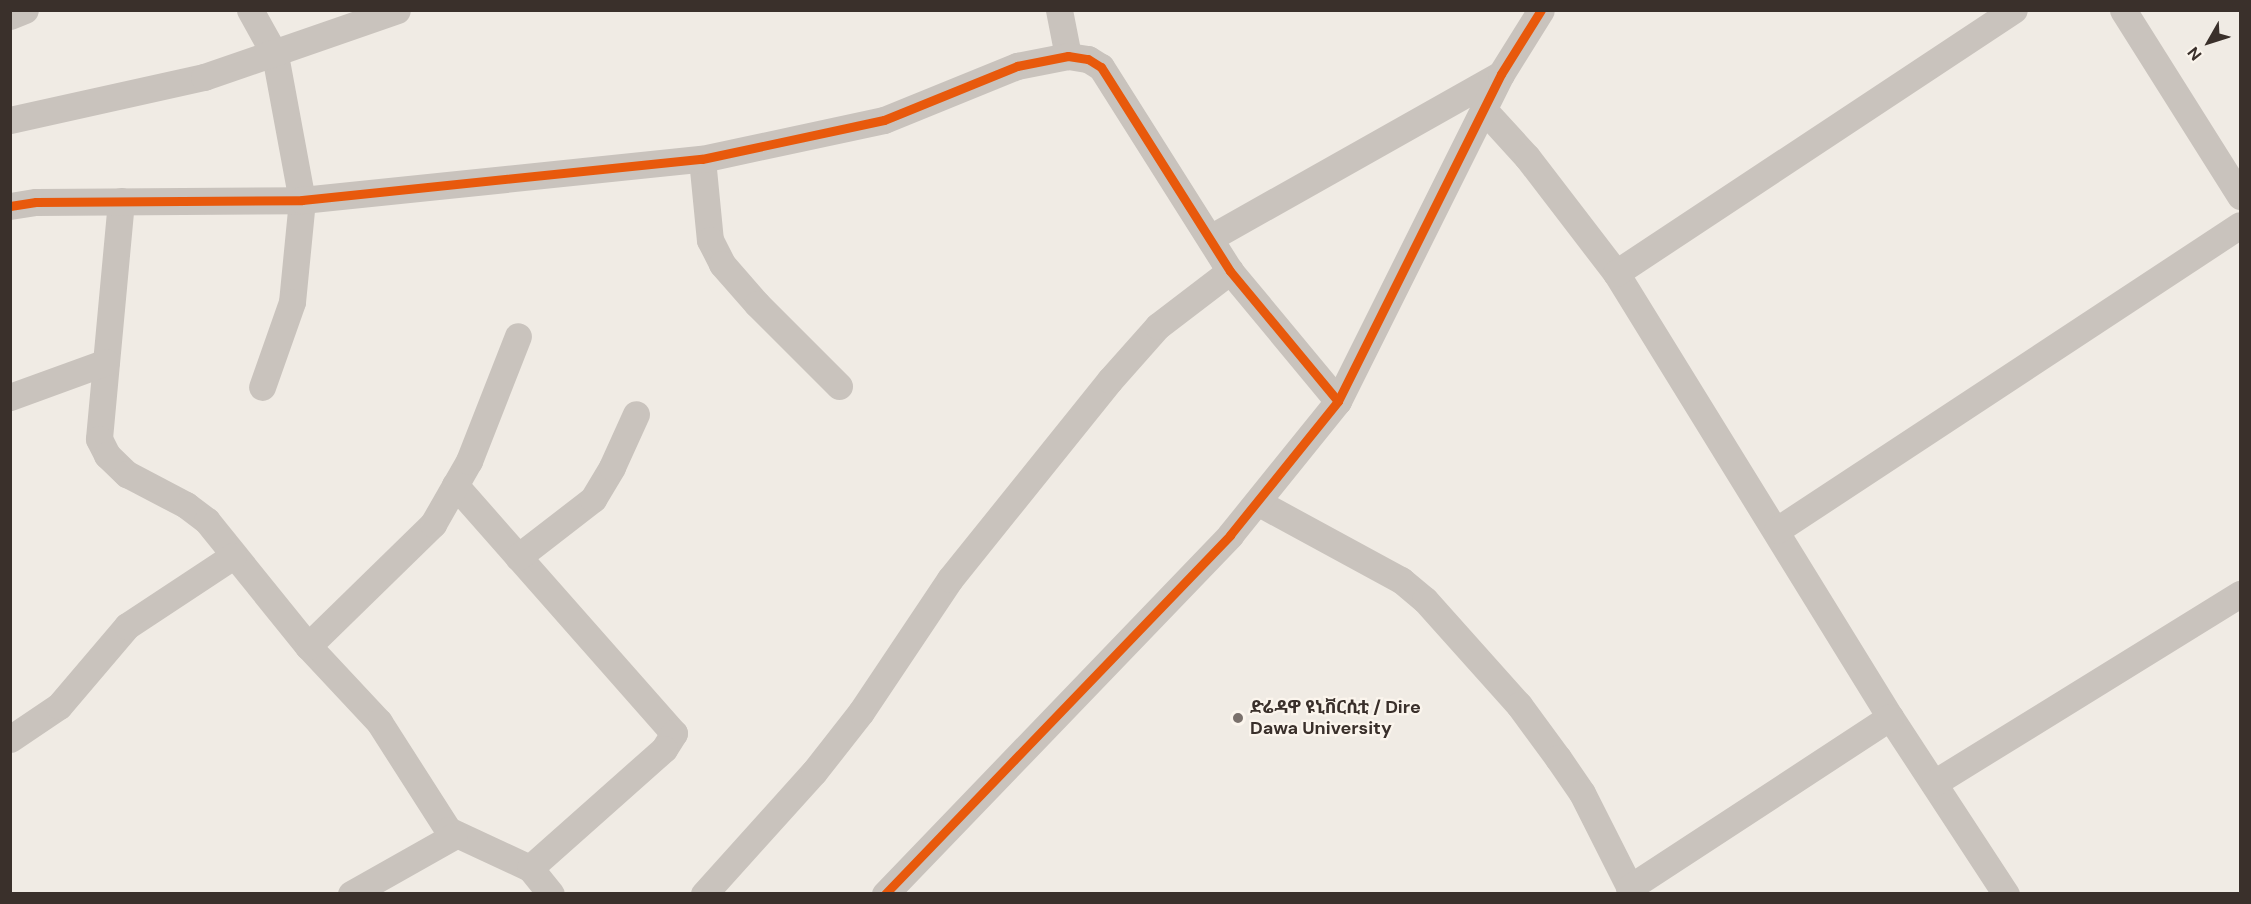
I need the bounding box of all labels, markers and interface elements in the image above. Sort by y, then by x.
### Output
north arrow [2179,12,2239,72]
text: N [2183,43,2206,65]
place label: ድሬዳዋ ዩኒቨርሲቲ / Dire Dawa University [1250,697,1421,740]
marker: ድሬዳዋ ዩኒቨርሲቲ / Dire Dawa University [1231,711,1245,725]

